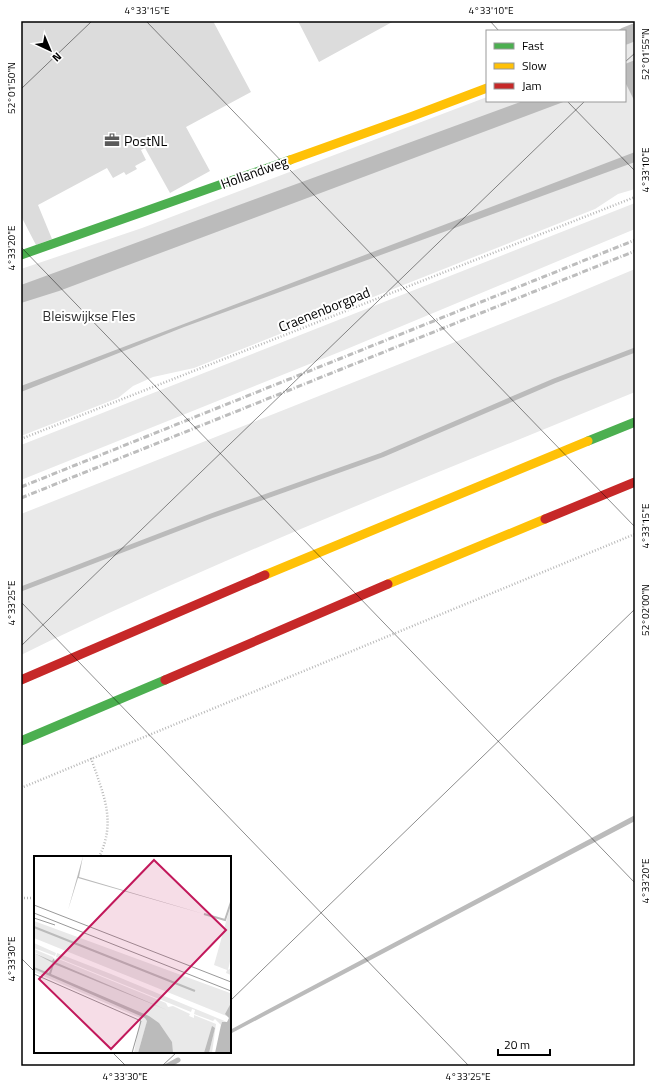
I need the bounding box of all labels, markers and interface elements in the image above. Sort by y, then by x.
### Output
text: 4°33'15"E [125,3,170,18]
text: 4°33'10"E [469,3,514,18]
text: 52°01'55"N [638,28,653,80]
north arrow [30,30,70,70]
legend [486,30,626,102]
text: Fast [522,36,545,55]
text: N [49,49,65,66]
text: Slow [522,56,547,75]
text: 52°01'50"N [4,62,19,114]
text: Jam [522,76,542,95]
place label: PostNL [124,130,168,151]
office icon: PostNL [103,131,121,149]
text: 4°33'10"E [638,147,653,192]
street label: Hollandweg [217,150,291,194]
text: 4°33'20"E [4,225,19,270]
street label: Craenenborgpad [275,281,373,337]
park label: Bleiswijkse Fles [43,305,135,326]
text: 4°33'15"E [638,503,653,548]
text: 4°33'25"E [4,580,19,625]
text: 52°02'00"N [638,584,653,636]
inset map [34,856,231,1053]
text: 4°33'20"E [638,858,653,903]
text: 4°33'30"E [4,936,19,981]
scale bar [498,1031,550,1057]
text: 20 m [504,1035,530,1054]
text: 4°33'30"E [103,1069,148,1084]
text: 4°33'25"E [446,1069,491,1084]

